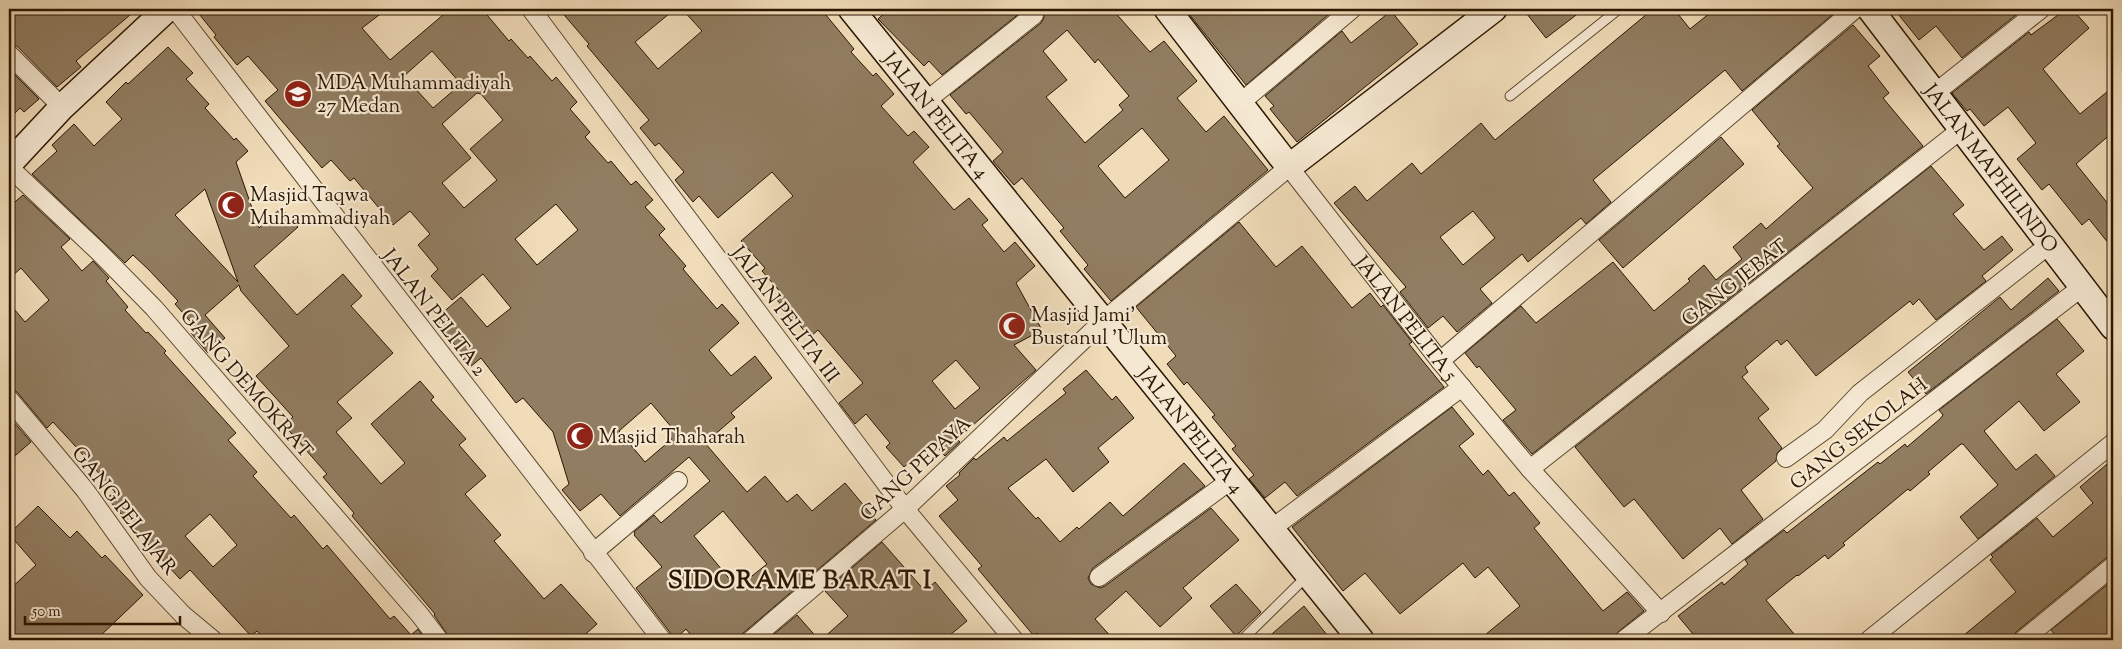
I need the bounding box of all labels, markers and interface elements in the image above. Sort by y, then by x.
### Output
street label: JALAN PELITA 4 [874,46,995,186]
place label: MDA Muhammadiyah 27 Medan [317,70,511,122]
street label: JALAN MAPHILINDO [1915,78,2064,260]
school or university icon: MDA Muhammadiyah 27 Medan [283,79,313,109]
place label: Masjid Taqwa Muhammadiyah [250,182,391,234]
mosque icon: Masjid Taqwa Muhammadiyah [216,190,246,220]
street label: GANG JEBAT [1676,233,1795,335]
street label: JALAN PELITA III [722,240,846,390]
street label: JALAN PELITA 2 [373,243,492,383]
street label: JALAN PELITA 5 [1346,250,1463,389]
place label: Masjid Jami' Bustanul 'Ulum [1031,302,1167,354]
street label: GANG DEMOKRAT [172,304,318,466]
mosque icon: Masjid Jami' Bustanul 'Ulum [997,311,1027,341]
street label: JALAN PELITA 4 [1128,361,1249,501]
street label: GANG SEKOLAH [1784,372,1935,498]
street label: GANG PEPAYA [855,410,979,529]
mosque icon: Masjid Thaharah [565,421,595,451]
place label: Masjid Thaharah [599,424,746,453]
street label: GANG PELAJAR [63,441,183,583]
district label: SIDORAME BARAT I [668,564,932,600]
scale bar [25,594,180,626]
text: 50 m [31,602,61,623]

